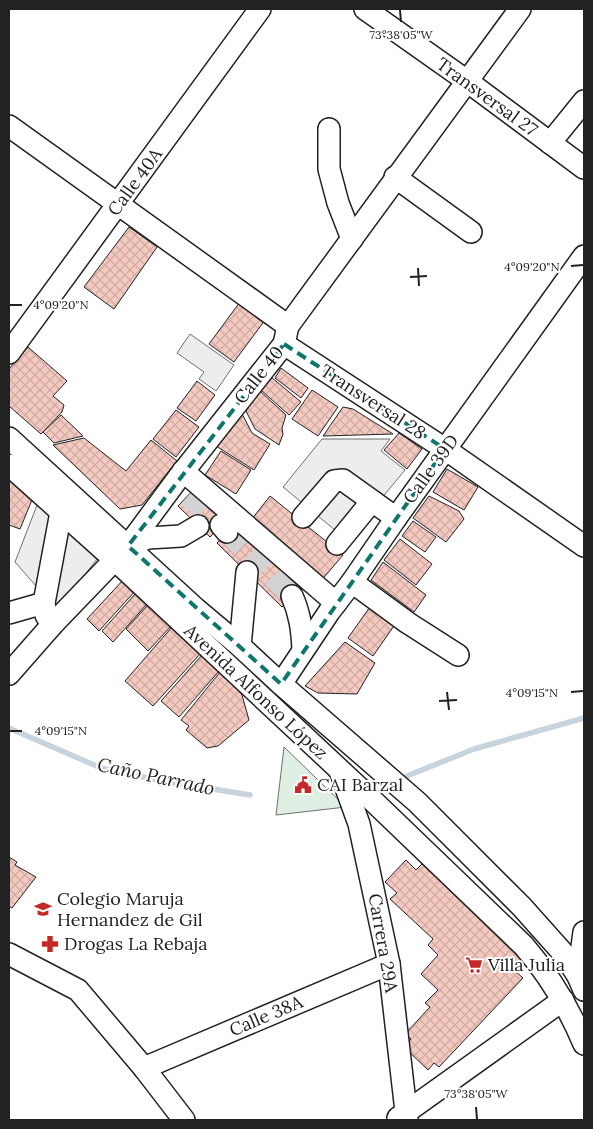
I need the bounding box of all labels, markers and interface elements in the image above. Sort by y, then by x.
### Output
text: 73°38'05"W [369,27,434,42]
street label: Transversal 27 [432,52,542,141]
street label: Calle 40A [102,143,167,220]
text: 4°09'20"N [504,259,560,274]
text: 4°09'20"N [33,297,89,312]
street label: Calle 40 [229,341,288,408]
street label: Transversal 28 [316,359,430,444]
street label: Calle 39D [398,430,463,508]
street label: Avenida Alfonso López [179,618,333,764]
text: 4°09'15"N [506,685,558,700]
text: 4°09'15"N [35,723,87,738]
water label: Caño Parrado [95,752,217,800]
place label: CAI Barzal [317,773,403,796]
public building icon: CAI Barzal [293,775,313,795]
place label: Colegio Maruja Hernandez de Gil [57,887,203,931]
street label: Carrera 29A [363,892,404,995]
school or university icon: Colegio Maruja Hernandez de Gil [33,899,53,919]
place label: Drogas La Rebaja [64,932,207,955]
pharmacy icon: Drogas La Rebaja [40,934,60,954]
place label: Villa Julia [487,953,565,976]
supermarket icon: Villa Julia [464,955,484,975]
street label: Calle 38A [226,990,307,1041]
text: 73°38'05"W [444,1086,509,1101]

